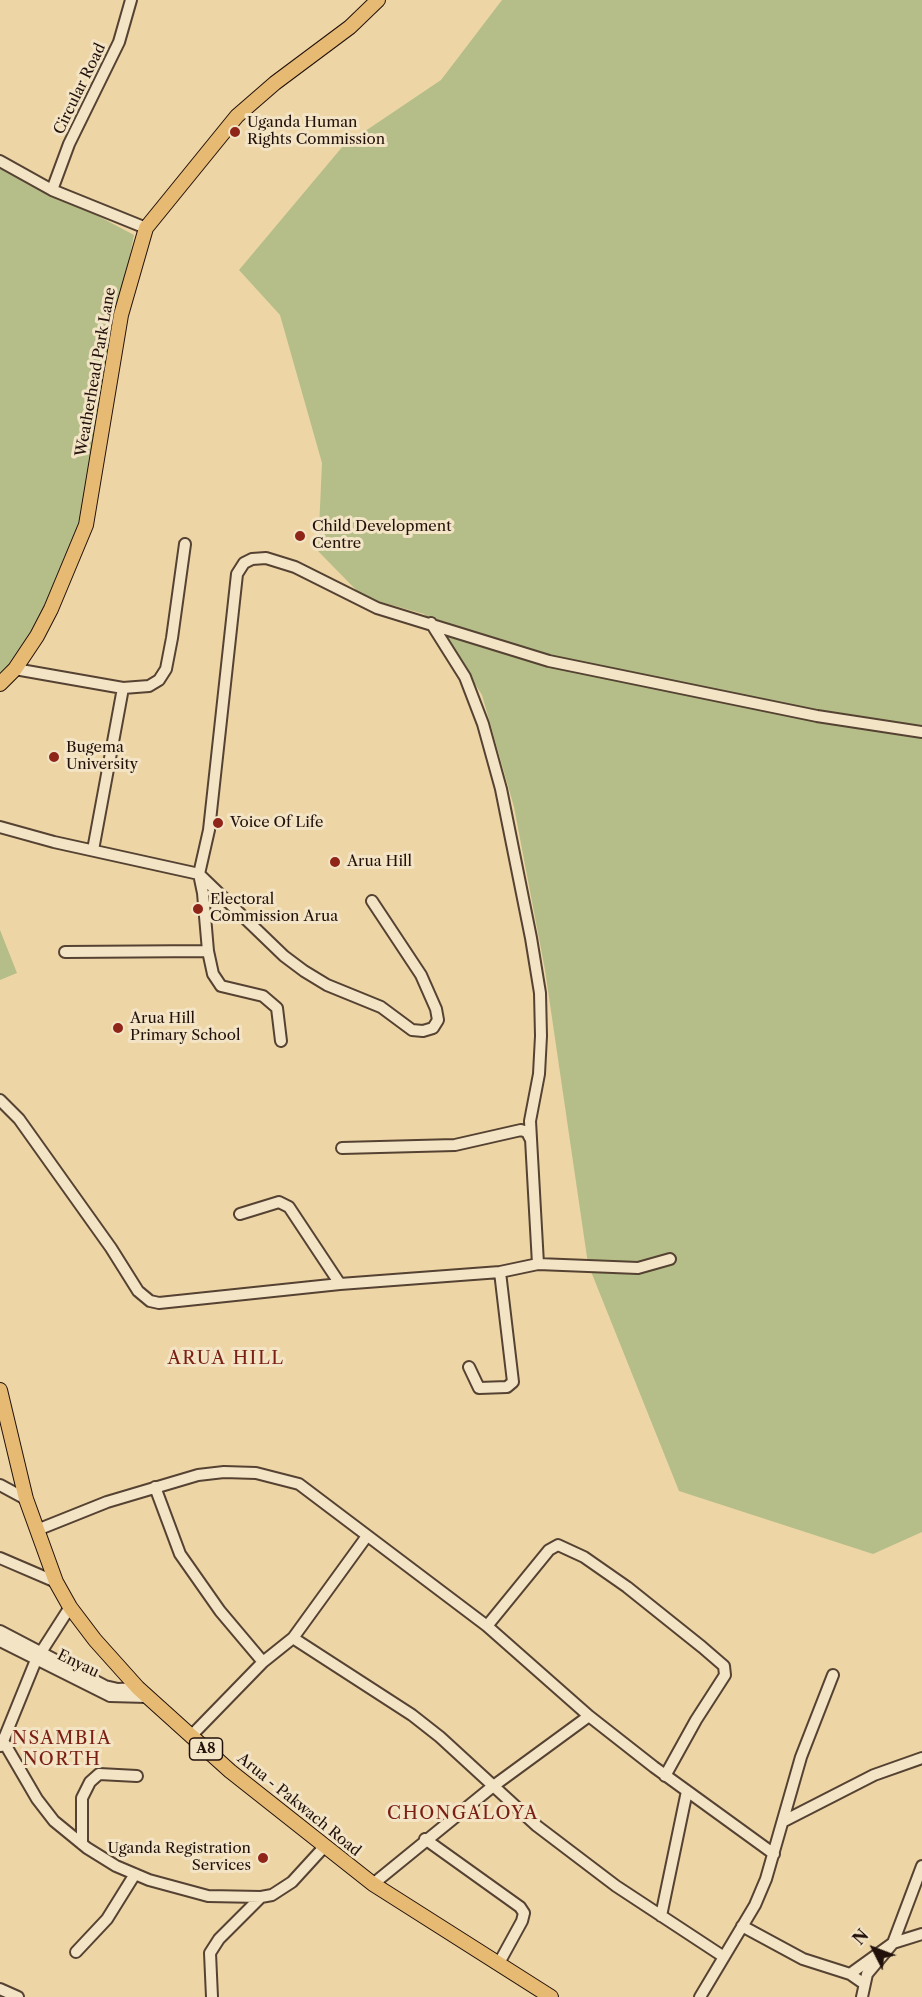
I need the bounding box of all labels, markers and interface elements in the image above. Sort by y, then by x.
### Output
street label: Circular Road [50,41,110,137]
place label: Uganda Human Rights Commission [247,114,385,149]
marker: Uganda Human Rights Commission [228,125,242,139]
street label: Weatherhead Park Lane [72,286,120,458]
place label: Child Development Centre [312,518,451,553]
marker: Child Development Centre [293,529,307,543]
place label: Bugema University [66,739,138,774]
marker: Bugema University [47,750,61,764]
place label: Voice Of Life [230,814,323,832]
marker: Voice Of Life [211,816,225,830]
place label: Arua Hill [347,853,412,871]
marker: Arua Hill [328,855,342,869]
place label: Electoral Commission Arua [210,891,338,926]
marker: Electoral Commission Arua [191,902,205,916]
place label: Arua Hill Primary School [130,1010,240,1045]
marker: Arua Hill Primary School [111,1021,125,1035]
district label: ARUA HILL [168,1348,284,1370]
street label: Enyau [54,1646,102,1682]
district label: NSAMBIA NORTH [12,1728,112,1770]
road number: A8 [190,1738,222,1760]
street label: Arua - Pakwach Road [234,1750,364,1860]
district label: CHONGALOYA [387,1803,539,1825]
place label: Uganda Registration Services [108,1840,251,1875]
marker: Uganda Registration Services [256,1851,270,1865]
north arrow [844,1919,904,1979]
text: N [849,1925,873,1949]

